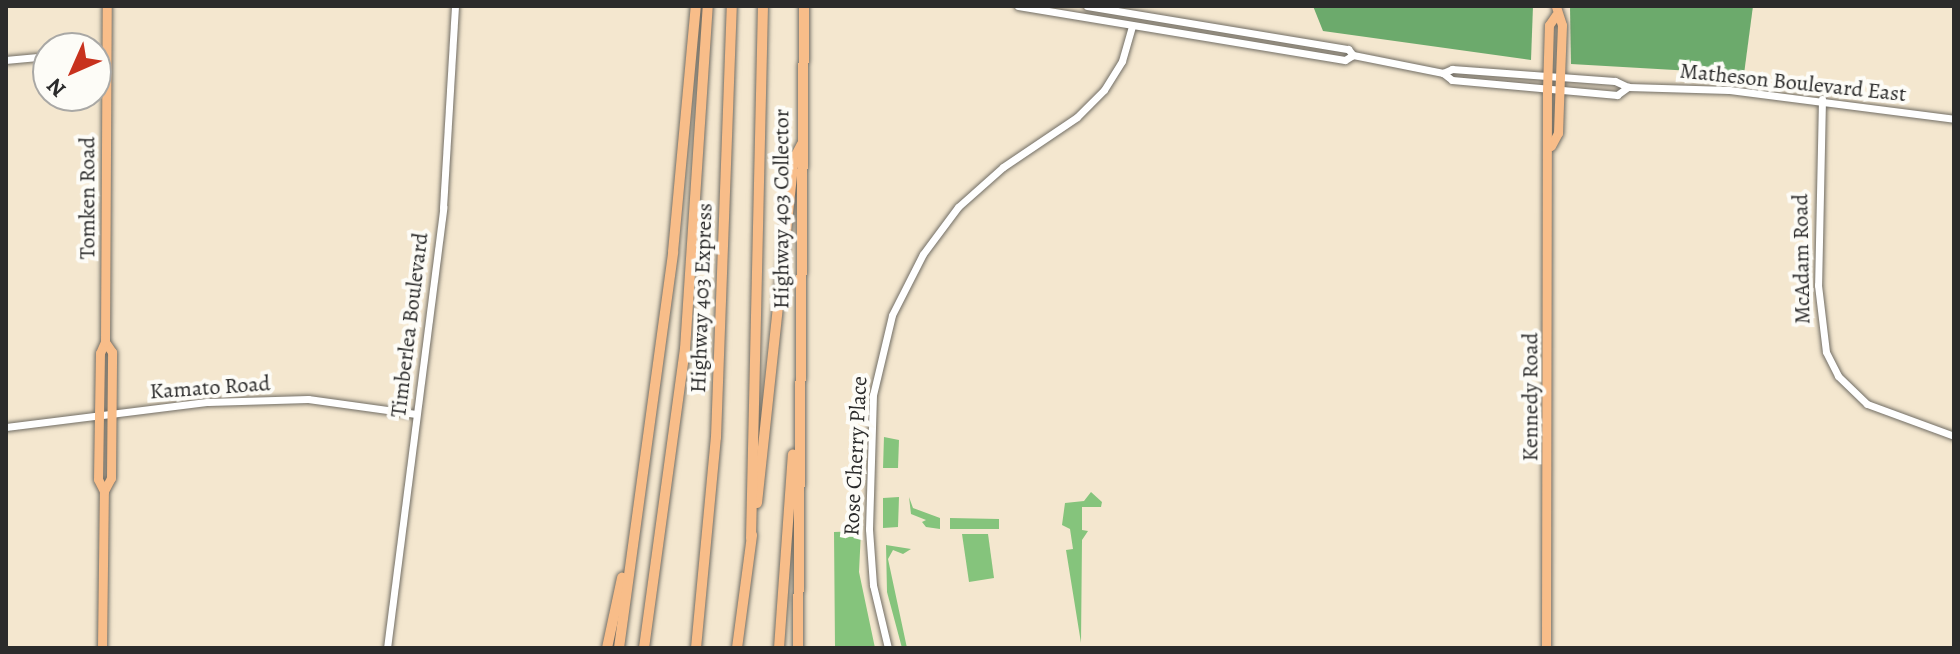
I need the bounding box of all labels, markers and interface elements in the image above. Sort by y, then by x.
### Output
north arrow [32,32,112,112]
street label: Matheson Boulevard East [1678,58,1908,108]
text: N [40,71,73,104]
street label: Highway 403 Collector [769,109,795,309]
street label: Tomken Road [75,137,101,259]
street label: McAdam Road [1788,193,1816,325]
street label: Highway 403 Express [685,203,719,393]
street label: Timberlea Boulevard [386,231,434,419]
street label: Kennedy Road [1518,333,1544,461]
street label: Kamato Road [149,371,271,405]
street label: Rose Cherry Place [839,375,873,537]

